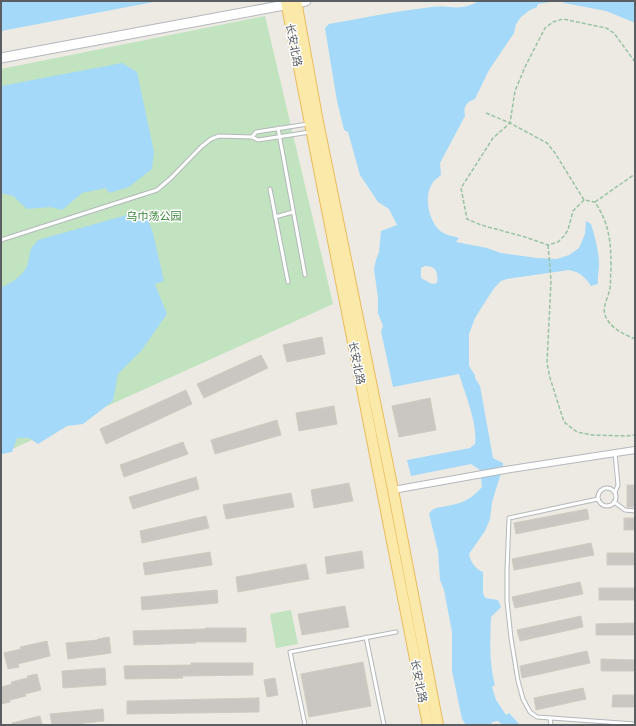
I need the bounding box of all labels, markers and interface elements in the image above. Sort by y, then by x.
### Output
street label: 长安北路 [283,22,304,68]
park label: 乌巾荡公园 [127,210,182,223]
street label: 长安北路 [346,340,367,386]
street label: 长安北路 [408,658,429,704]

